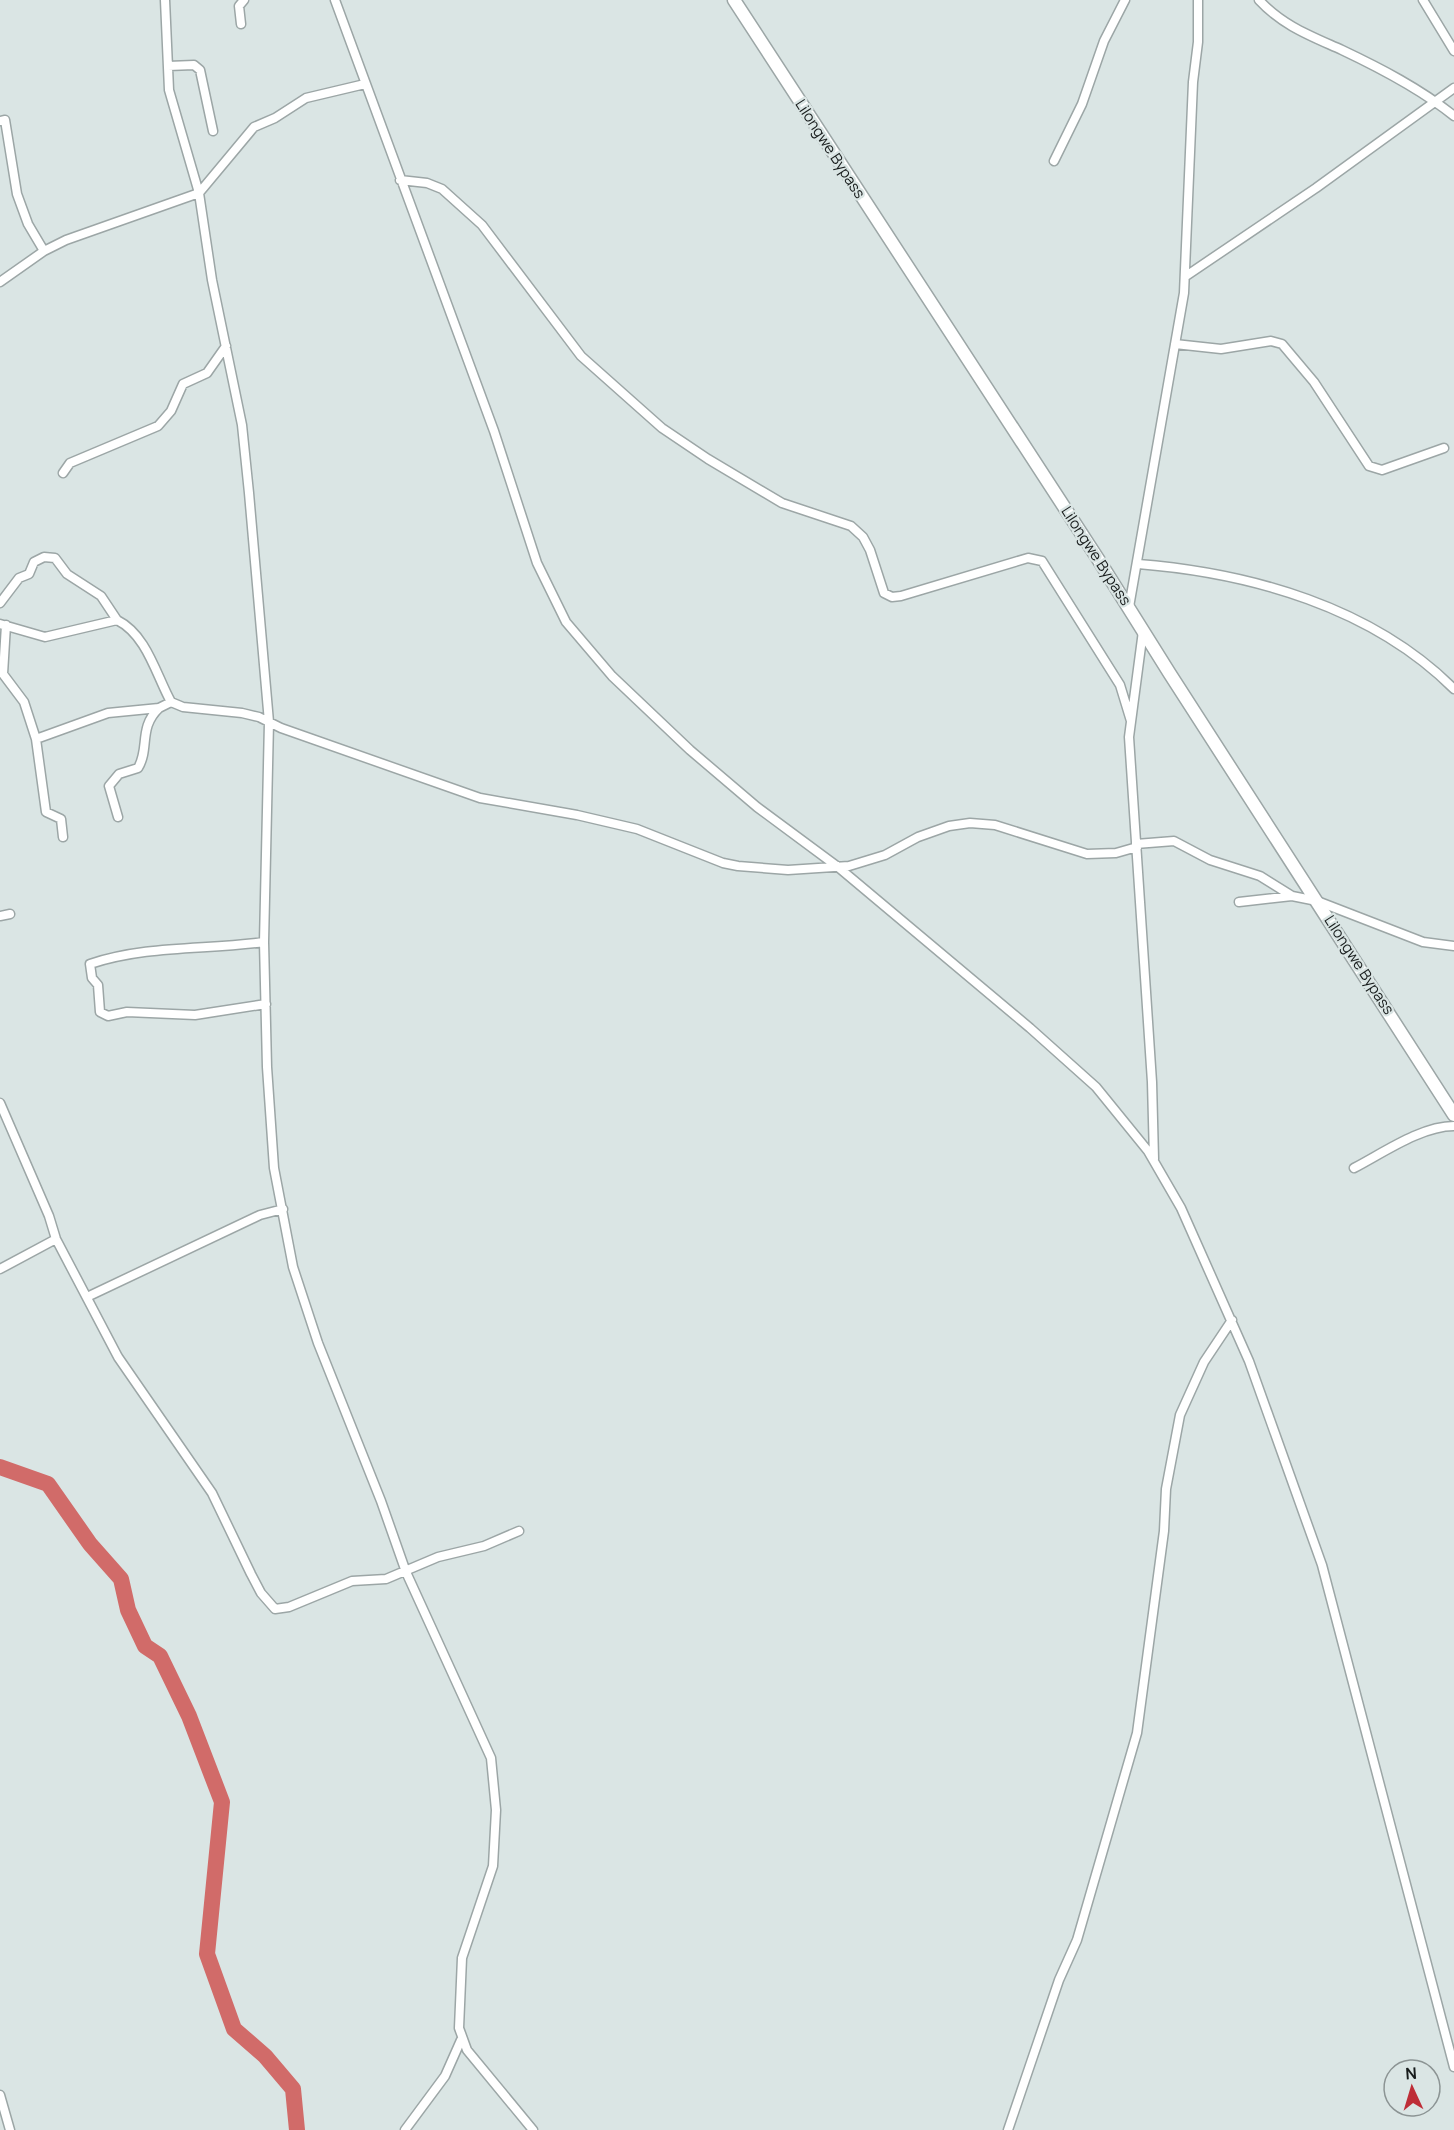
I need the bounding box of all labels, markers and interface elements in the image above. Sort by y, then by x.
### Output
street label: Lilongwe Bypass [790,95,870,203]
street label: Lilongwe Bypass [1056,502,1136,610]
street label: Lilongwe Bypass [1319,911,1399,1019]
north arrow [1382,2058,1442,2118]
text: N [1404,2062,1417,2084]

